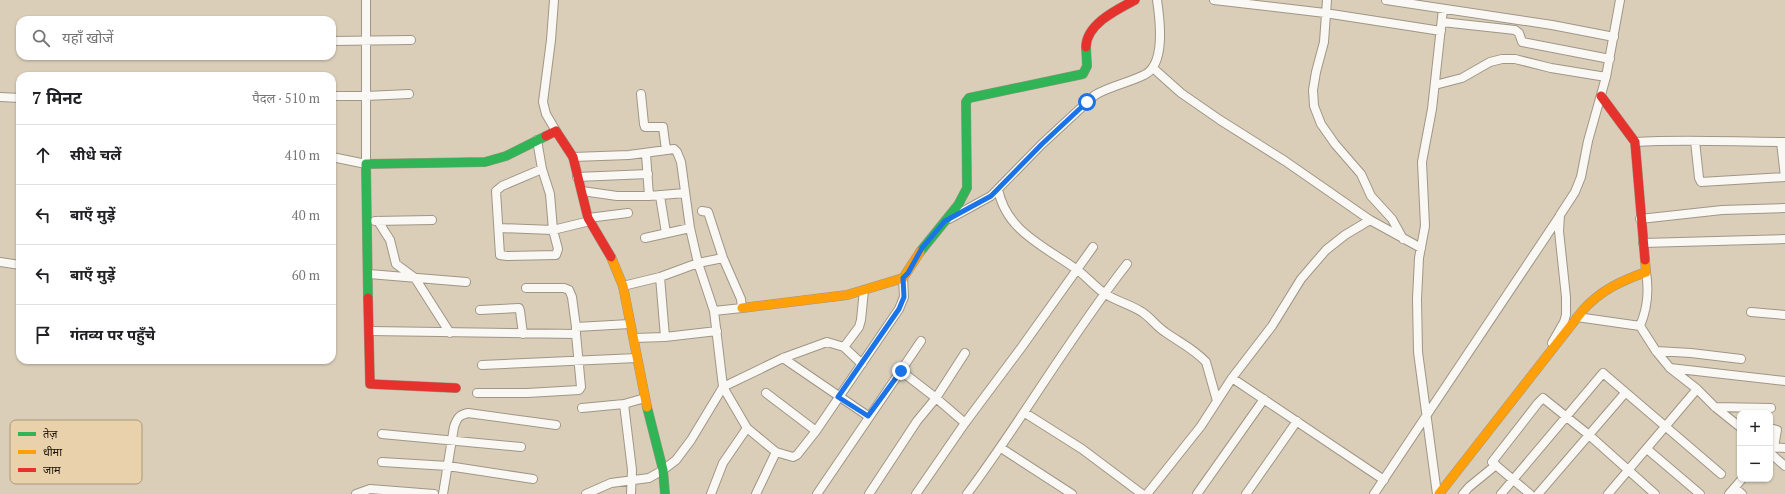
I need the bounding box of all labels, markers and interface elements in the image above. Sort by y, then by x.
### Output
search box [16,16,336,60]
icon: search [30,27,52,49]
text: यहाँ खोजें [62,27,113,47]
text: 7 मिनट [32,86,82,109]
text: पैदल · 510 m [252,89,320,107]
route start [1078,93,1096,111]
icon: ahead [32,144,54,166]
text: सीधे चलें [70,144,121,164]
text: 410 m [285,146,320,164]
icon: left [32,204,54,226]
text: बाएँ मुड़ें [70,204,115,224]
text: 40 m [292,206,320,224]
icon: left [32,264,54,286]
text: बाएँ मुड़ें [70,264,115,284]
text: 60 m [292,266,320,284]
icon: arrive [32,324,54,346]
text: गंतव्य पर पहुँचे [70,324,155,344]
route end [892,362,910,380]
map controls [1737,410,1773,482]
button: + [1737,410,1773,446]
legend [10,420,142,484]
text: तेज़ [43,427,58,441]
text: धीमा [43,445,62,459]
button: − [1737,446,1773,482]
text: जाम [43,463,61,477]

